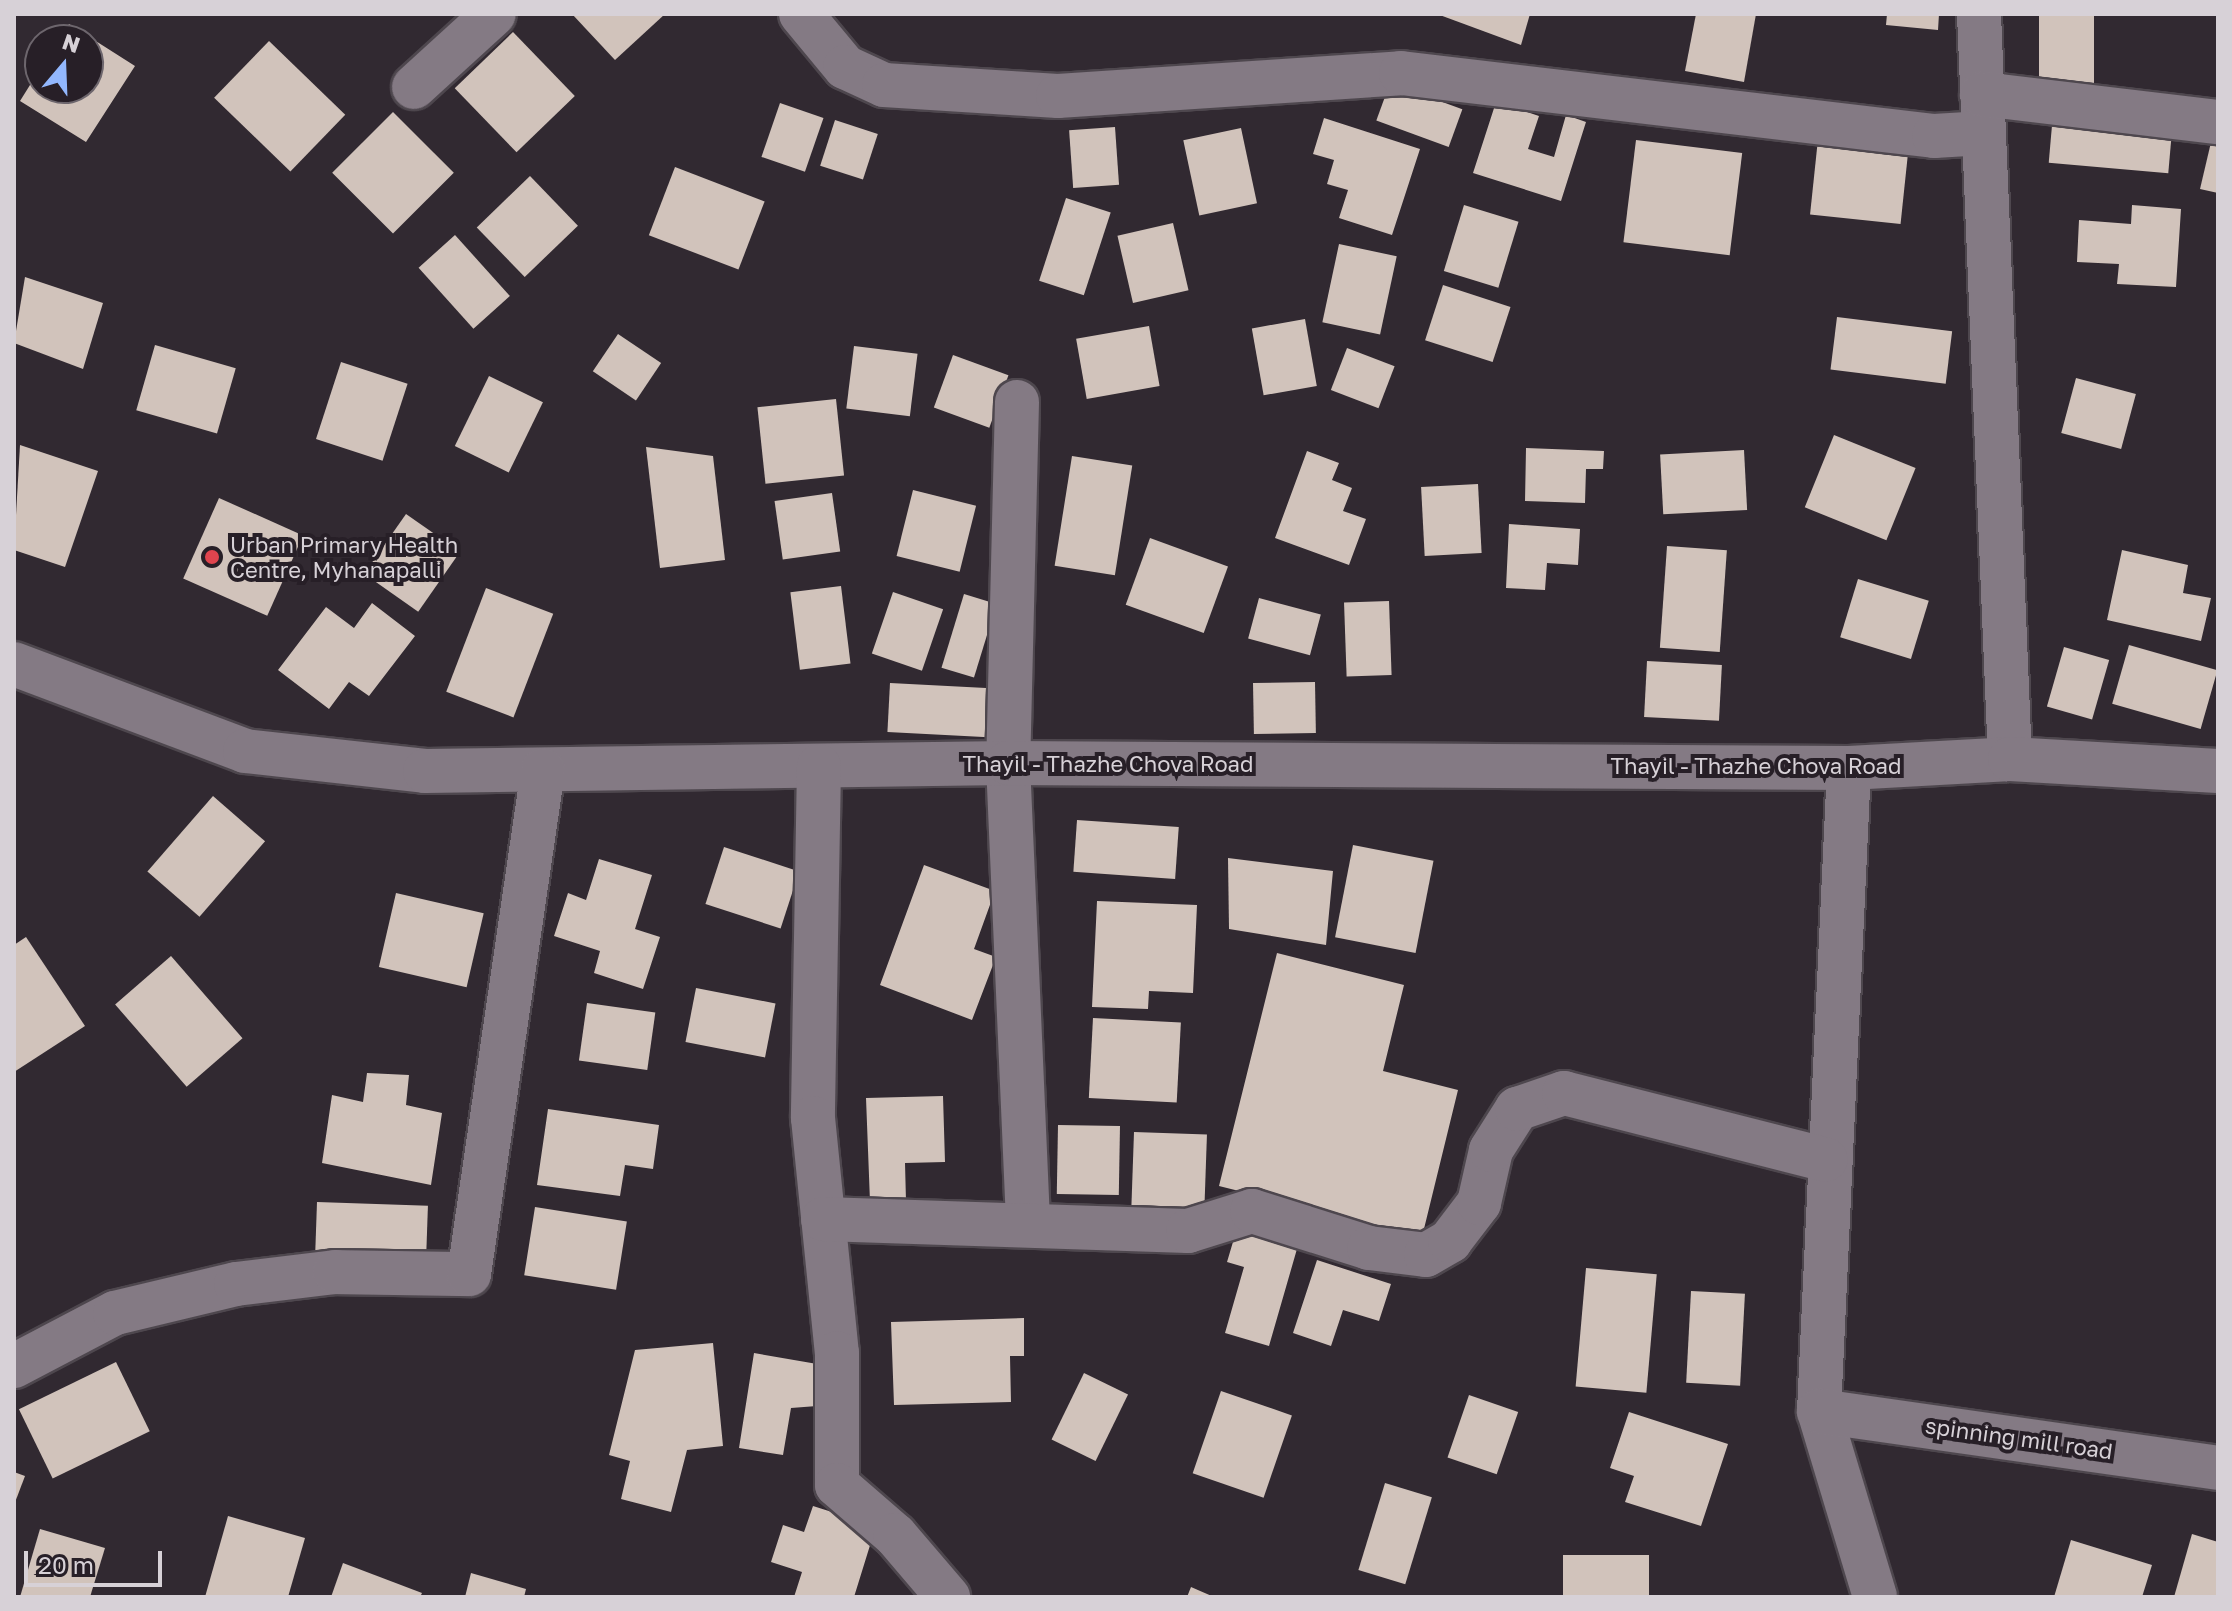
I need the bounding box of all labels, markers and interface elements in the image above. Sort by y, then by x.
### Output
north arrow [24,24,104,104]
text: N [59,27,84,58]
place label: Urban Primary Health Centre, Myhanapalli [230,531,458,582]
marker: Urban Primary Health Centre, Myhanapalli [201,546,223,568]
street label: Thayil - Thazhe Chova Road [962,751,1254,777]
street label: Thayil - Thazhe Chova Road [1610,753,1902,779]
street label: spinning mill road [1924,1412,2114,1464]
scale bar [28,1535,166,1585]
text: 20 m [38,1550,94,1579]

